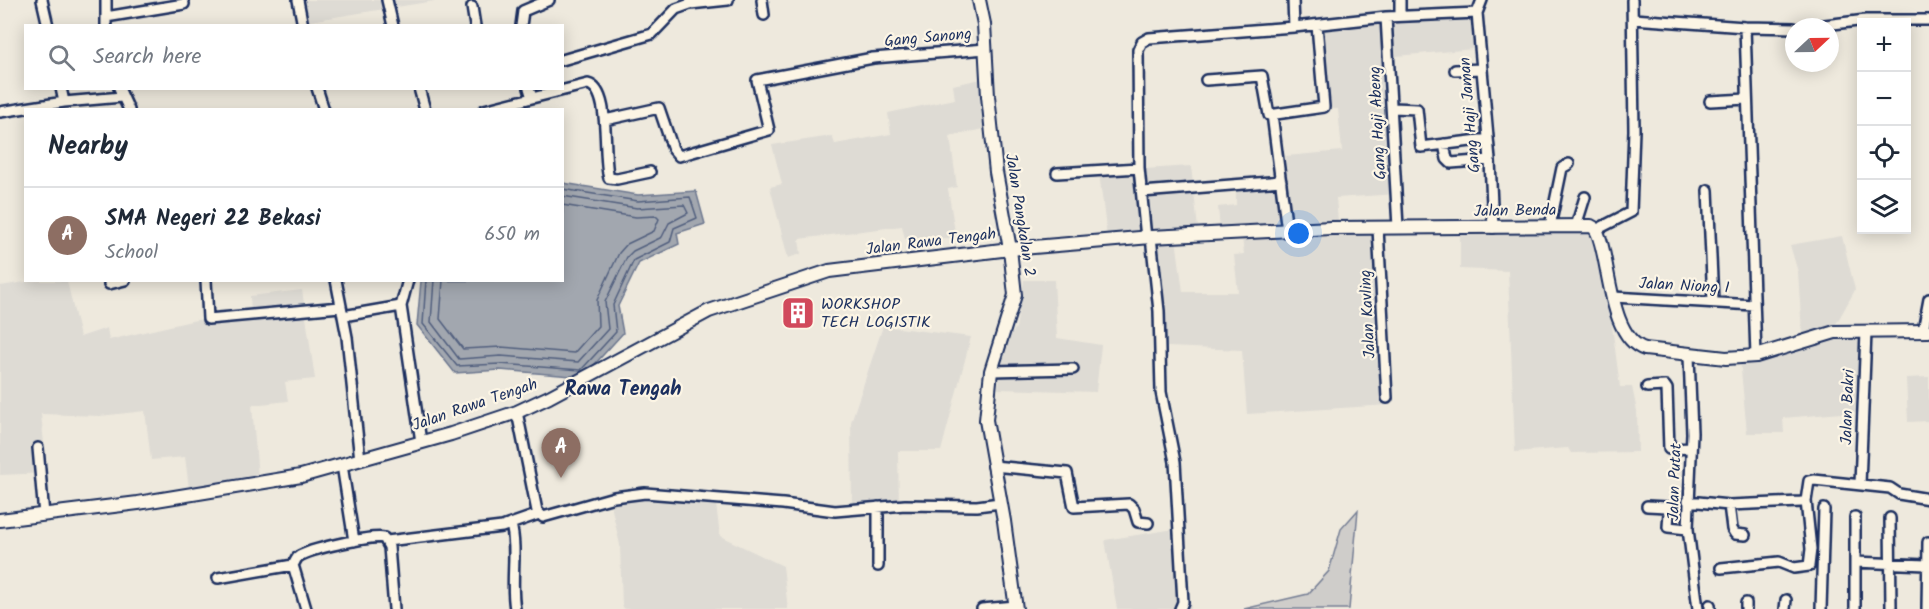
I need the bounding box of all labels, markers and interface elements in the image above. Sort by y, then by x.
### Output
north arrow [1785,18,1839,72]
map controls [1857,18,1911,234]
button: + [1857,18,1911,72]
street label: Gang Sanong [883,22,973,54]
search box [24,24,564,90]
text: Search here [93,40,201,75]
icon: search [45,41,78,74]
street label: Gang Haji Jaman [1452,56,1488,174]
street label: Gang Haji Abeng [1363,66,1393,180]
button: − [1857,72,1911,126]
text: Nearby [48,126,128,168]
button: locate [1857,126,1911,180]
street label: Jalan Pangkalan 2 [998,152,1042,278]
button: layers [1857,180,1911,234]
street label: Jalan Benda [1473,198,1557,224]
text: SMA Negeri 22 Bekasi [105,202,321,237]
text: A [61,219,74,251]
text: 650 m [484,219,540,251]
your location [1284,219,1313,248]
street label: Jalan Rawa Tengah [865,222,997,262]
text: School [105,237,158,269]
street label: Jalan Kavling [1353,269,1383,359]
street label: Jalan Niong I [1638,271,1730,301]
place label: WORKSHOP TECH LOGISTIK [821,292,931,335]
building icon: WORKSHOP TECH LOGISTIK [780,295,816,331]
street label: Jalan Bakri [1834,368,1862,445]
street label: Jalan Rawa Tengah [409,372,541,438]
district label: Rawa Tengah [564,374,682,406]
pin: A [542,428,580,478]
street label: Jalan Putat [1661,442,1689,521]

